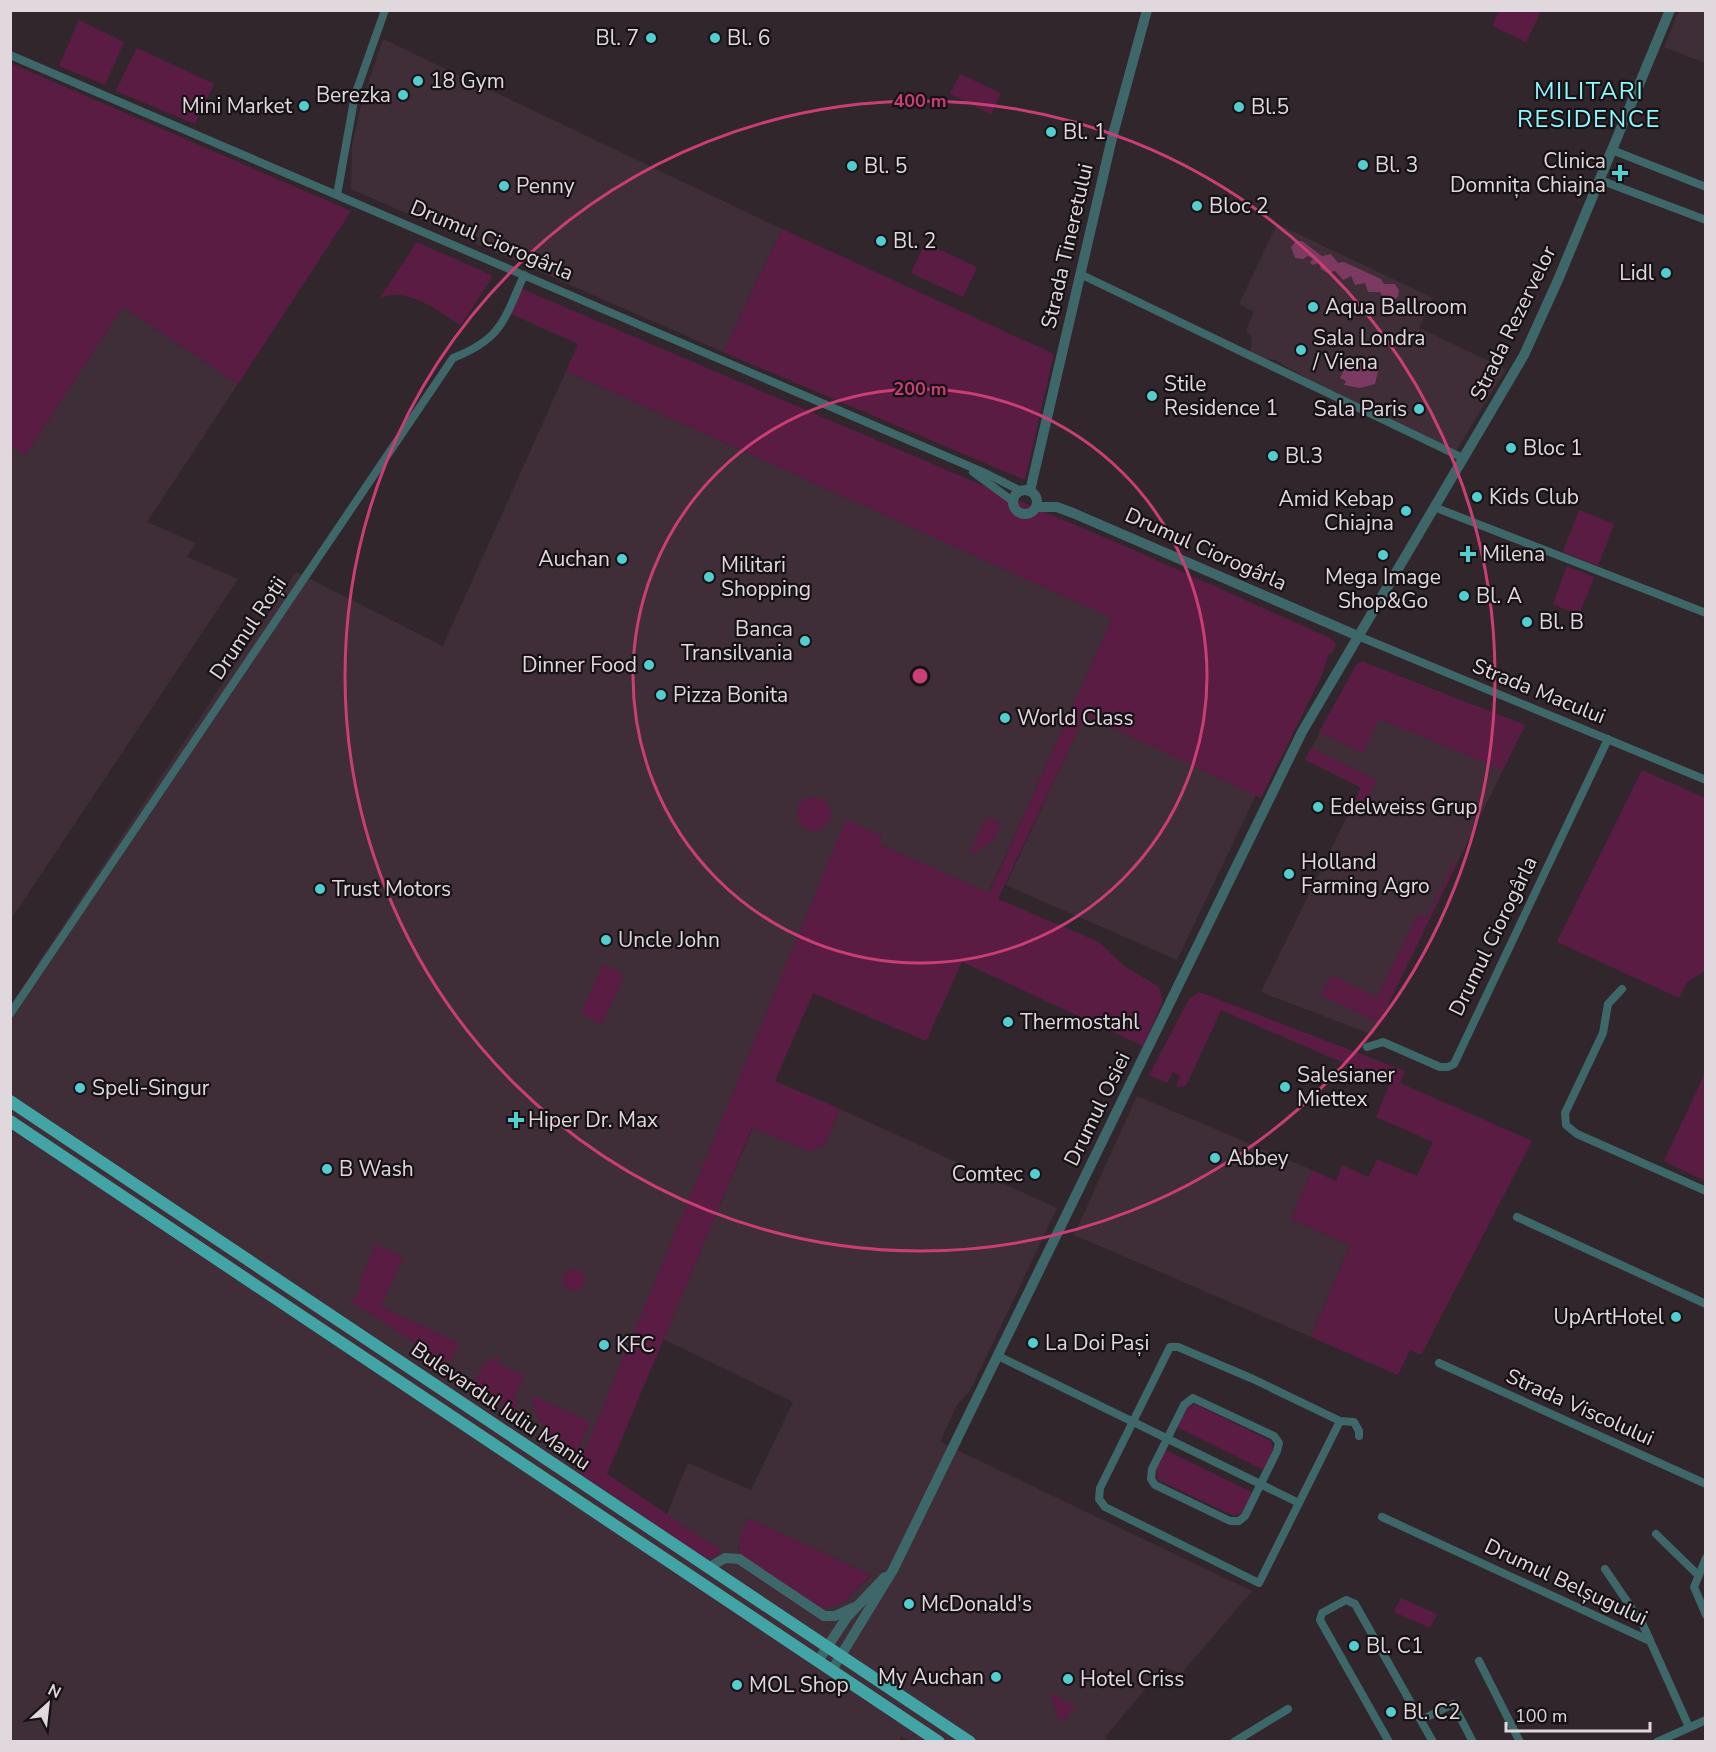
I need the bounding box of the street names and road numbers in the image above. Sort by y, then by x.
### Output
street label: Strada Tineretului [1034,161,1100,331]
street label: Drumul Ciorogârla [406,193,578,287]
street label: Strada Rezervelor [1463,241,1563,405]
street label: Drumul Ciorogârla [1121,501,1291,597]
street label: Drumul Roții [203,571,293,685]
street label: Strada Macului [1468,652,1610,730]
street label: Drumul Ciorogârla [1442,852,1544,1020]
street label: Drumul Osiei [1057,1047,1137,1171]
street label: Bulevardul Iuliu Maniu [406,1335,596,1477]
street label: Strada Viscolului [1502,1362,1658,1452]
street label: Drumul Belșugului [1480,1532,1652,1632]

